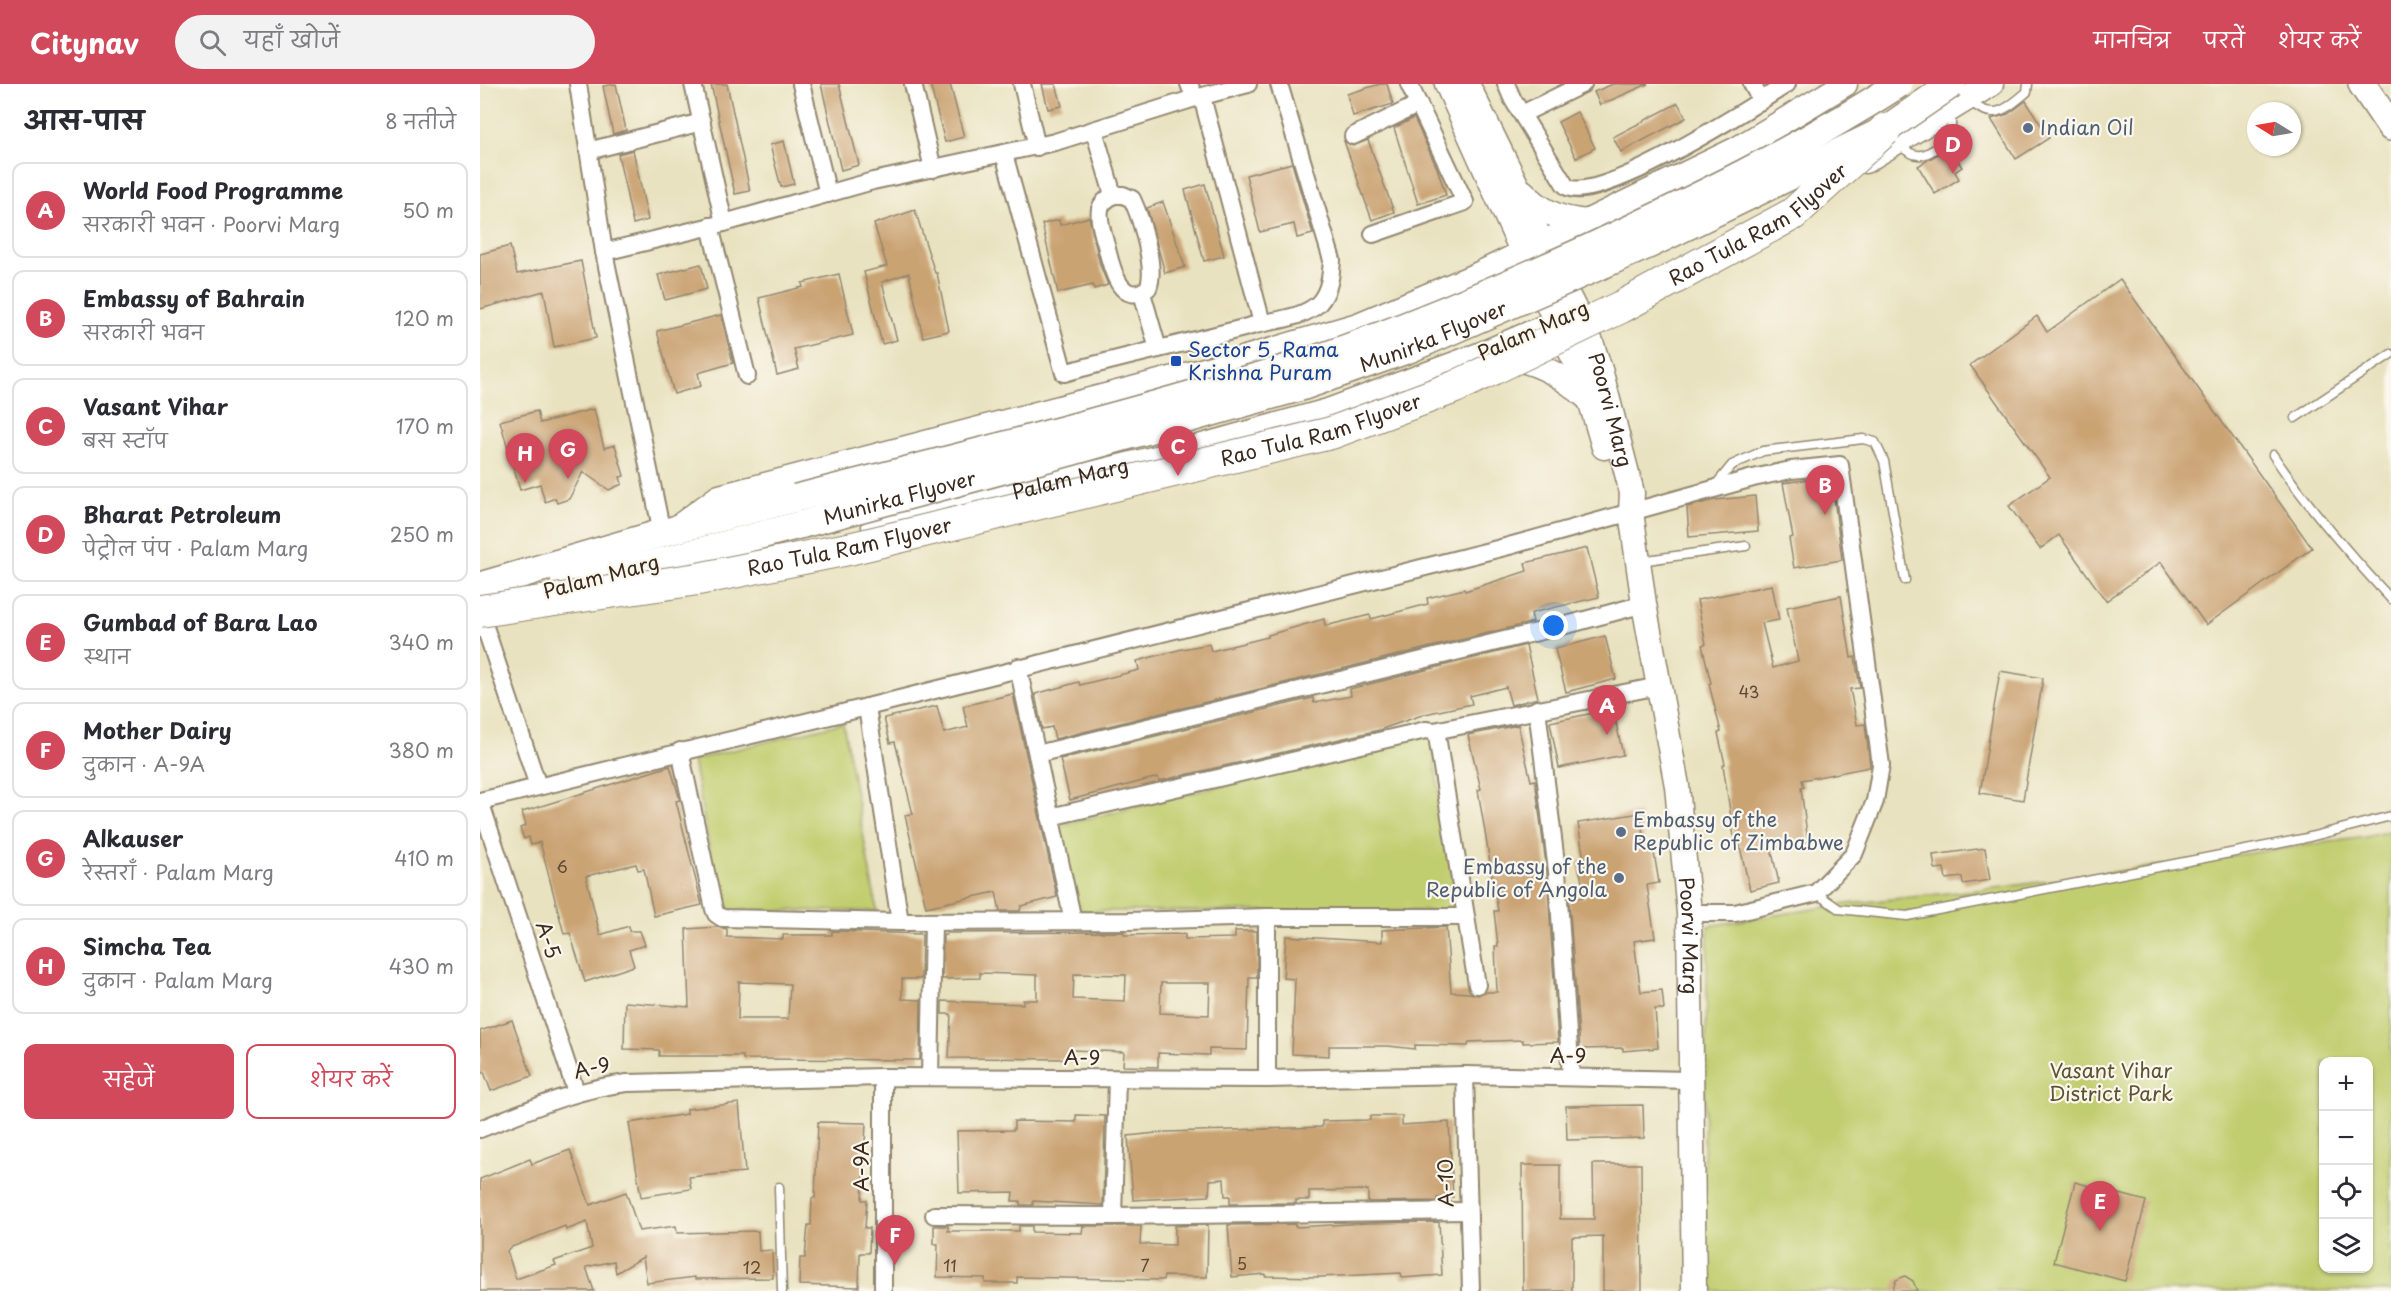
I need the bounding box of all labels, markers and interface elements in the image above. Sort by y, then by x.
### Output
search box [175,15,595,69]
text: Citynav [30,21,139,64]
text: यहाँ खोजें [244,22,340,55]
text: मानचित्र [2094,23,2171,55]
text: परतें [2204,23,2245,55]
text: शेयर करें [2278,23,2361,55]
icon: search [196,26,229,59]
text: आस-पास [24,100,144,139]
north arrow [2247,102,2301,156]
text: 8 नतीजे [385,106,456,136]
place label: Indian Oil [2040,112,2134,142]
marker: Indian Oil [2021,121,2035,135]
pin: D [1934,124,1972,174]
street label: Rao Tula Ram Flyover [1663,155,1854,293]
text: World Food Programme [83,173,343,206]
text: A [38,195,53,225]
text: 50 m [402,195,454,225]
text: सरकारी भवन · Poorvi Marg [83,209,340,239]
text: Embassy of Bahrain [83,281,305,314]
street label: Munirka Flyover [1355,292,1512,379]
street label: Palam Marg [1472,292,1593,368]
text: B [39,303,52,333]
text: 120 m [395,303,454,333]
text: सरकारी भवन [83,317,204,347]
place label: Sector 5, Rama Krishna Puram [1188,334,1339,387]
street label: Poorvi Marg [1581,349,1641,470]
marker: Sector 5, Rama Krishna Puram [1169,354,1183,368]
street label: Rao Tula Ram Flyover [1217,385,1426,473]
text: Vasant Vihar [83,389,228,422]
text: C [38,411,53,441]
text: 170 m [396,411,454,441]
text: बस स्टॉप [83,425,168,455]
pin: C [1158,426,1198,476]
pin: G [548,430,587,479]
pin: H [506,434,544,483]
street label: Palam Marg [1009,449,1131,507]
street label: Munirka Flyover [820,462,980,532]
pin: B [1806,466,1844,515]
text: Bharat Petroleum [83,497,281,530]
street label: Rao Tula Ram Flyover [744,509,955,583]
text: D [38,519,53,549]
text: 250 m [390,519,454,549]
text: पेट्रोल पंप · Palam Marg [83,533,308,563]
street label: Palam Marg [539,546,662,606]
text: Gumbad of Bara Lao [83,605,317,638]
your location [1539,611,1568,640]
text: E [39,627,52,657]
text: 340 m [389,627,454,657]
text: स्थान [83,641,130,671]
house number: 43 [1739,679,1759,703]
pin: A [1588,686,1626,735]
text: Mother Dairy [83,713,232,746]
text: F [40,735,51,765]
text: 380 m [388,735,454,765]
text: दुकान · A-9A [83,749,205,779]
place label: Embassy of the Republic of Zimbabwe [1633,804,1844,857]
text: Alkauser [83,821,183,854]
marker: Embassy of the Republic of Zimbabwe [1614,825,1628,839]
text: G [37,843,54,873]
text: 410 m [394,843,454,873]
place label: Embassy of the Republic of Angola [1426,851,1608,904]
house number: 6 [556,854,568,878]
text: रेस्तराँ · Palam Marg [83,857,274,887]
marker: Embassy of the Republic of Angola [1612,871,1626,885]
street label: Poorvi Marg [1672,876,1706,995]
street label: A-5 [529,917,569,962]
text: Simcha Tea [83,929,211,962]
text: H [38,951,53,981]
text: 430 m [389,951,454,981]
text: दुकान · Palam Marg [83,965,273,995]
street label: A-9 [1550,1040,1587,1070]
street label: A-9 [1064,1042,1101,1072]
button: सहेजें [24,1044,234,1119]
button: शेयर करें [246,1044,456,1119]
street label: A-9 [571,1049,613,1085]
park label: Vasant Vihar District Park [2049,1055,2173,1108]
map controls [2319,1057,2373,1273]
button: + [2319,1057,2373,1111]
button: − [2319,1111,2373,1165]
street label: A-9A [846,1140,876,1192]
street label: A-10 [1430,1159,1460,1207]
button: locate [2319,1165,2373,1219]
pin: E [2080,1182,2120,1231]
pin: F [876,1216,914,1265]
button: layers [2319,1219,2373,1273]
house number: 5 [1237,1251,1247,1275]
house number: 11 [943,1253,957,1277]
house number: 7 [1140,1253,1150,1277]
house number: 12 [743,1255,761,1279]

